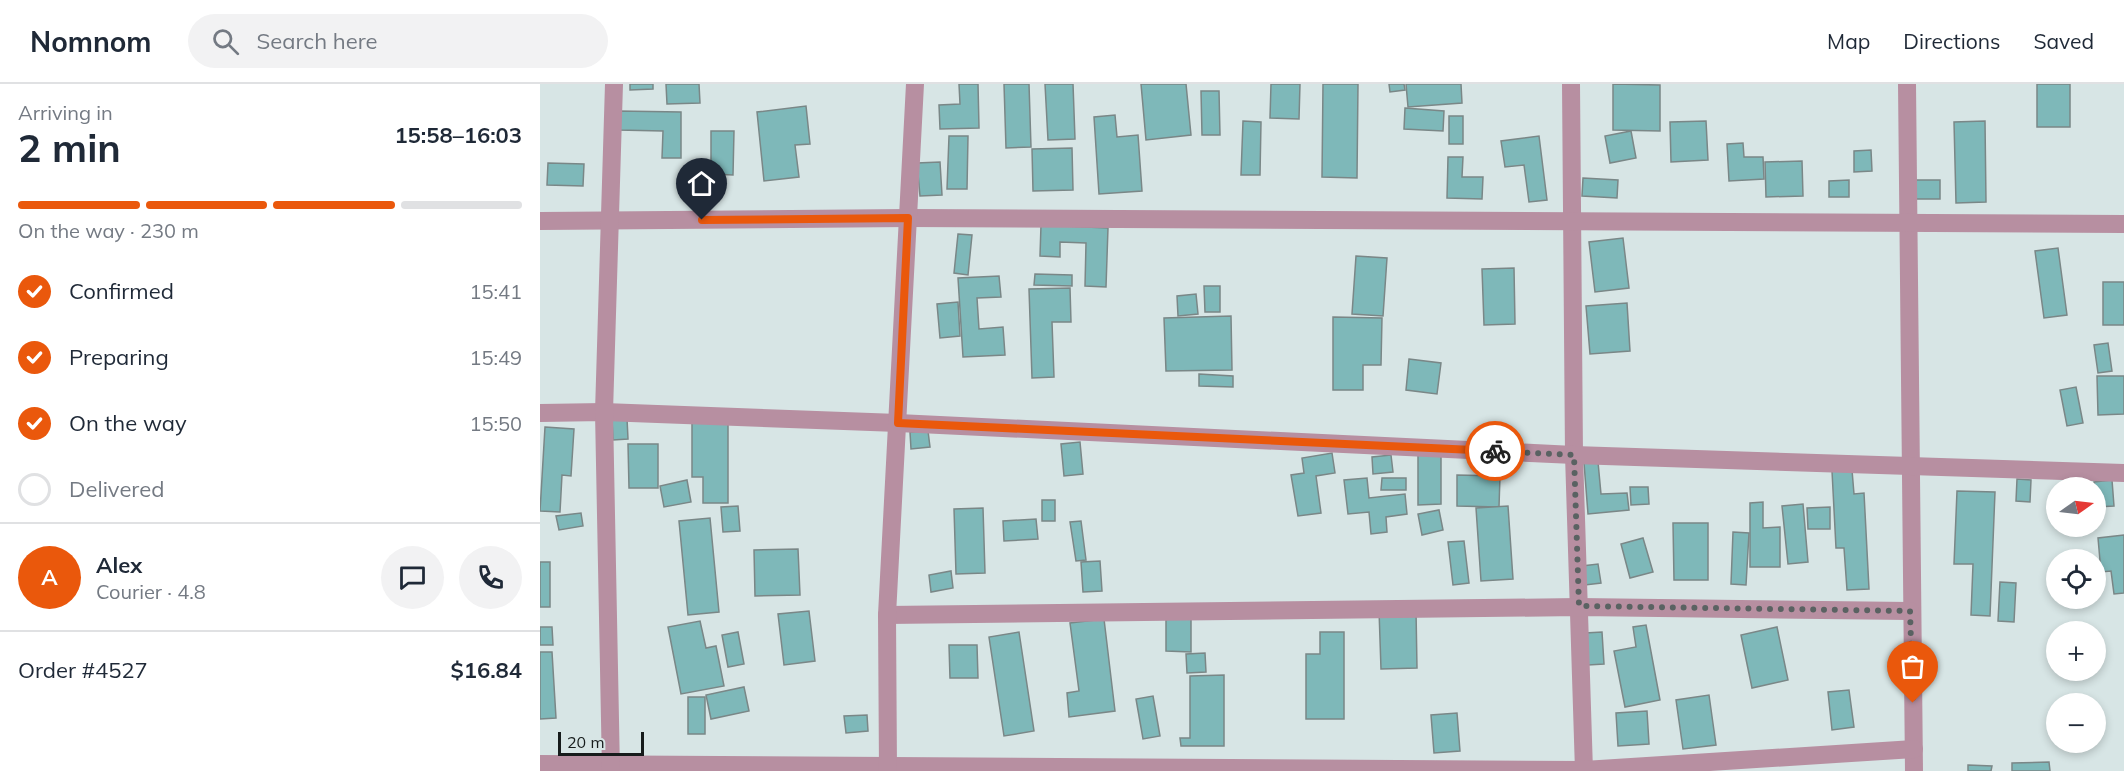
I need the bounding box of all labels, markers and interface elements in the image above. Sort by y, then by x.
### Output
search box [188,14,608,68]
text: Nomnom [30,24,152,59]
icon: search [209,25,242,58]
text: Search here [257,27,377,55]
text: Map [1827,28,1870,54]
text: Directions [1903,28,2000,54]
text: Saved [2033,28,2094,54]
text: Arriving in [18,100,113,125]
text: 15:58–16:03 [394,121,522,149]
text: 2 min [18,123,121,172]
pin [676,158,727,220]
icon: home [685,167,718,200]
text: On the way · 230 m [18,218,199,243]
icon: check [18,275,51,308]
text: Confirmed [69,277,174,305]
text: 15:41 [469,279,522,304]
icon: check [18,341,51,374]
text: Preparing [69,343,169,371]
text: 15:49 [469,345,522,370]
icon: check [18,407,51,440]
text: On the way [69,409,187,437]
text: 15:50 [469,411,522,436]
courier [1465,421,1525,481]
icon: bike [1479,435,1512,468]
text: Delivered [69,475,164,503]
north arrow [2046,477,2106,537]
map controls [2046,477,2106,753]
button: chat [381,546,444,609]
button: phone [459,546,522,609]
button: locate [2046,549,2106,609]
text: Alex [96,551,142,579]
text: A [41,563,58,591]
text: Courier · 4.8 [96,579,206,604]
button: + [2046,621,2106,681]
pin [1887,641,1938,703]
icon: bag [1896,650,1929,683]
text: Order #4527 [18,656,148,684]
text: $16.84 [451,656,522,684]
button: − [2046,693,2106,753]
scale bar [558,729,644,756]
text: 20 m [567,732,604,752]

